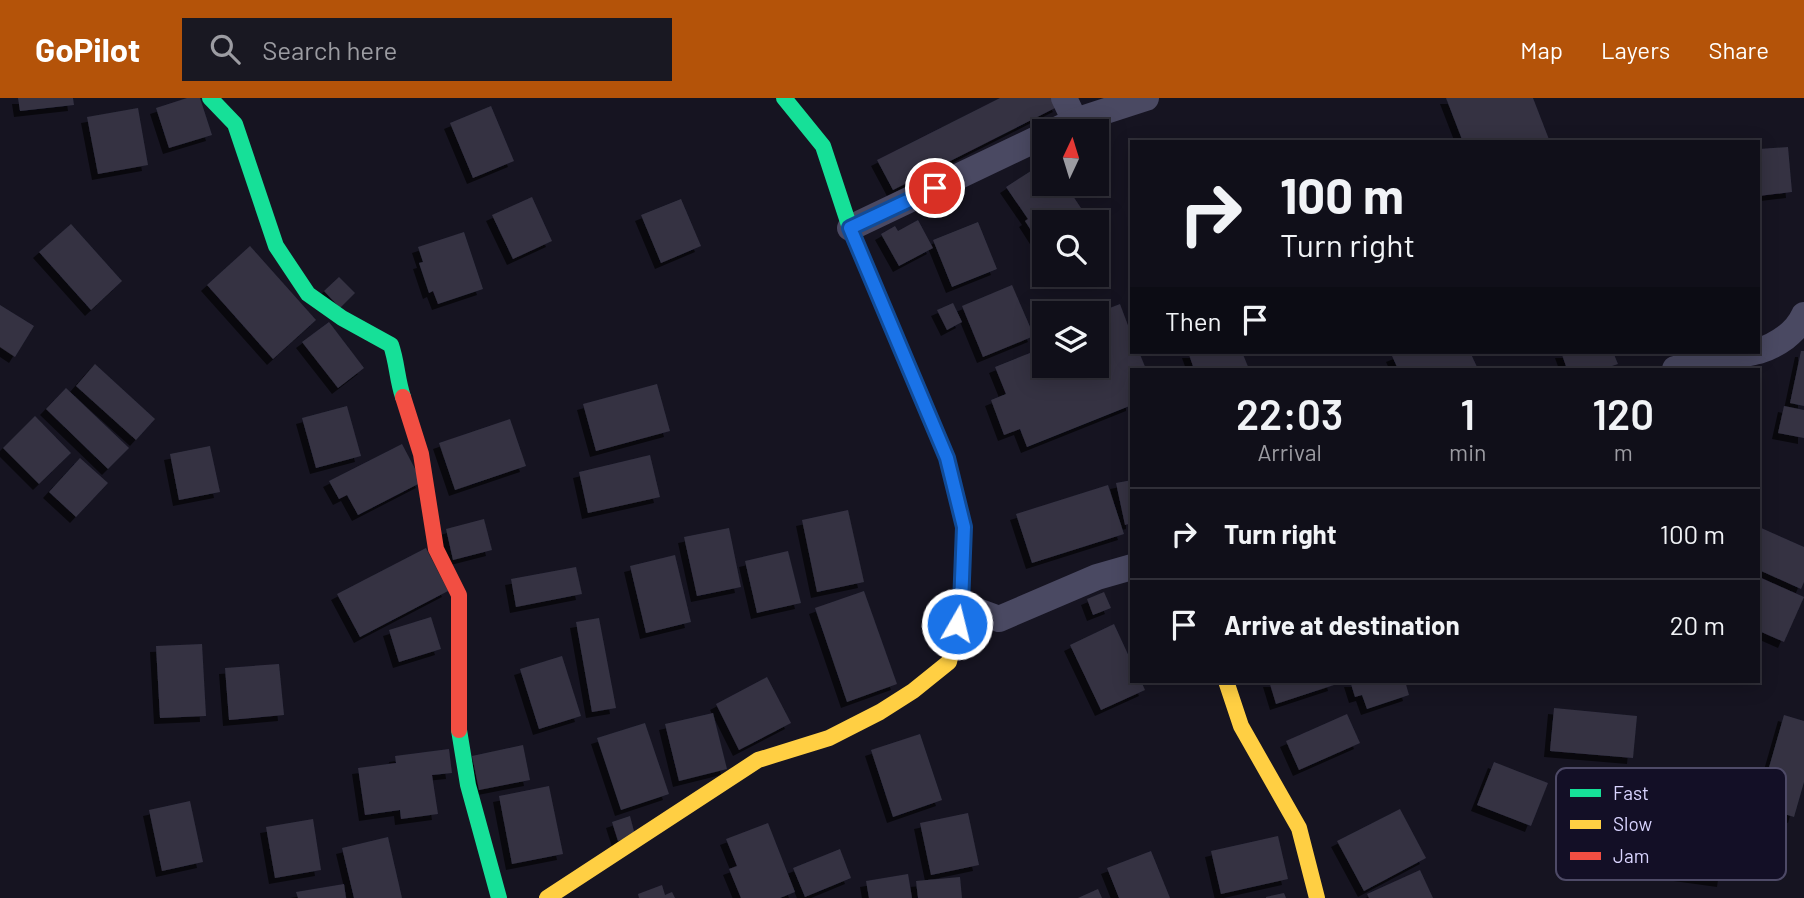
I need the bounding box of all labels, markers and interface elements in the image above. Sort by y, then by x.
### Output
search box [182,18,672,81]
text: GoPilot [35,29,140,69]
icon: search [206,30,244,68]
text: Search here [262,34,397,65]
text: Map [1520,35,1563,64]
text: Layers [1601,35,1670,64]
text: Share [1708,35,1769,64]
north arrow [1032,119,1110,196]
map controls [1032,119,1109,378]
pin [905,158,965,218]
text: 100 m [1280,165,1404,224]
icon: right [1165,168,1256,259]
icon: arrive [916,169,954,207]
button: search [1032,210,1109,287]
text: Turn right [1280,225,1415,263]
button: layers [1032,301,1109,378]
icon: arrive [1236,301,1274,339]
text: Then [1165,305,1222,336]
text: 22:03 [1236,388,1343,438]
text: 1 [1460,388,1475,438]
text: 120 [1592,388,1654,438]
text: Arrival [1257,438,1322,466]
text: min [1449,438,1486,466]
text: m [1614,438,1633,466]
icon: right [1165,515,1203,553]
text: Turn right [1224,518,1337,549]
text: 100 m [1660,518,1725,549]
position arrow [920,587,994,661]
icon: arrive [1165,606,1203,644]
text: Arrive at destination [1224,609,1460,640]
text: 20 m [1670,609,1725,640]
legend [1556,768,1786,880]
text: Fast [1613,781,1649,804]
text: Slow [1613,812,1652,835]
text: Jam [1613,844,1649,867]

